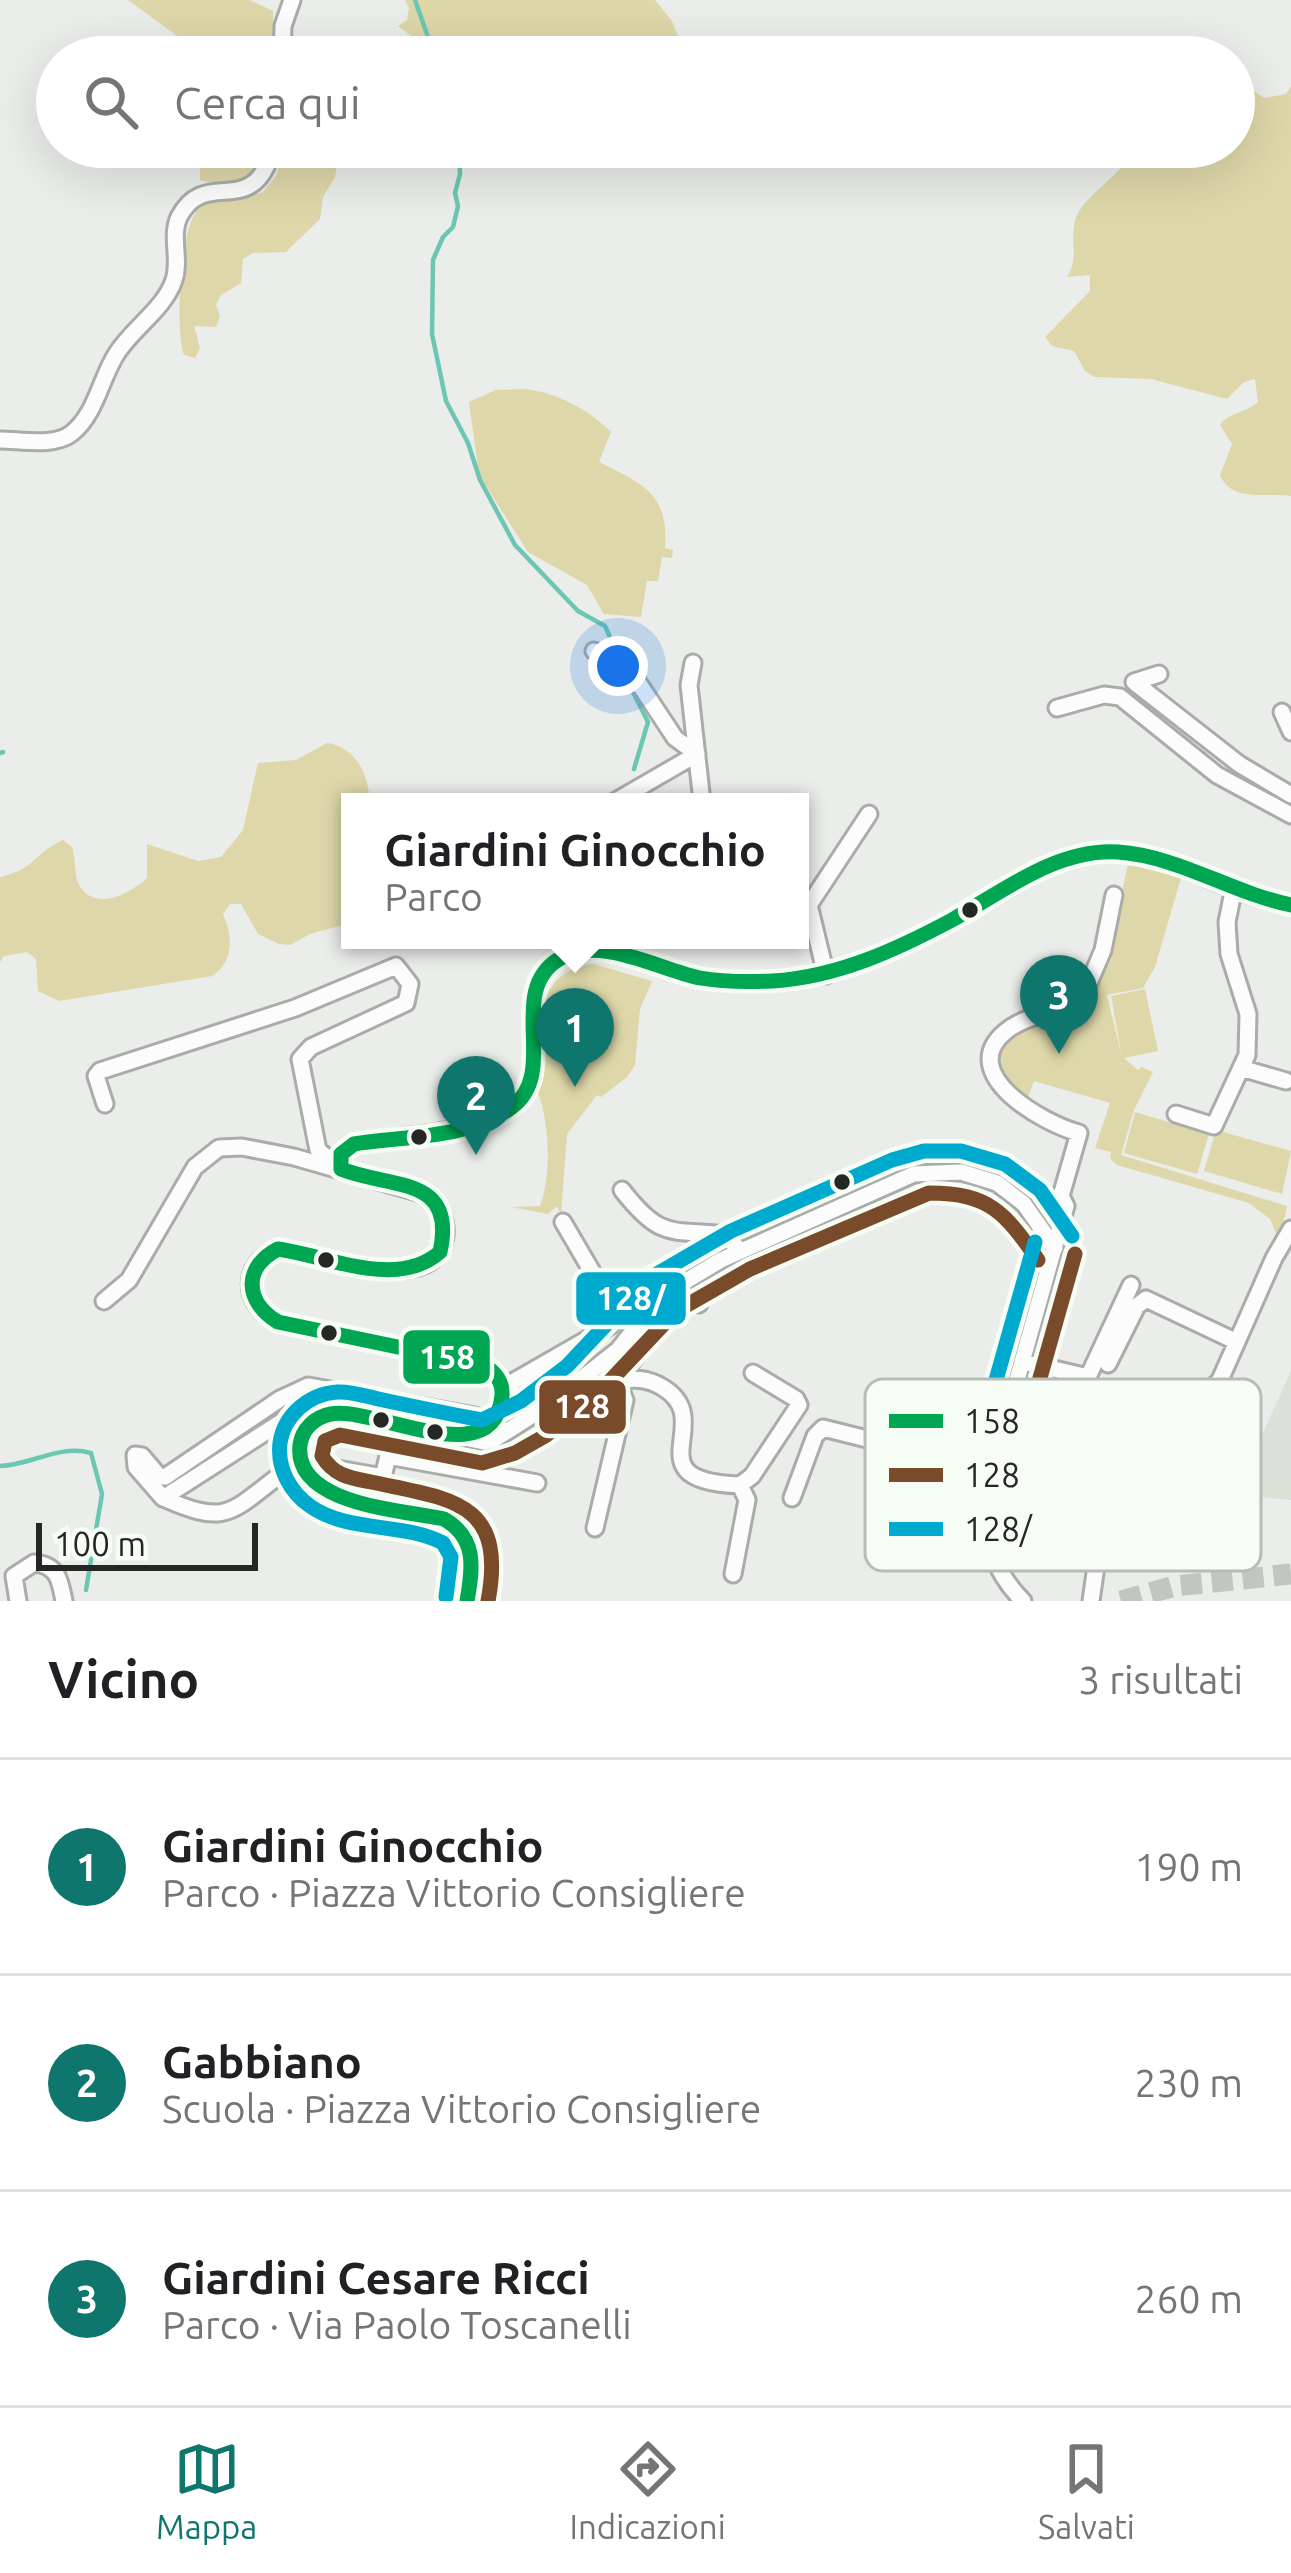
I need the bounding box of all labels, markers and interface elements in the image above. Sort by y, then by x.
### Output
search box [36,36,1255,168]
icon: search [78,69,144,135]
text: Cerca qui [174,77,361,128]
your location [588,636,648,696]
popup [341,793,809,949]
text: Giardini Ginocchio [384,824,766,875]
text: Parco [384,875,483,918]
unlabelled marker [959,899,981,921]
pin: 3 [1020,955,1098,1054]
pin: 1 [536,988,614,1087]
pin: 2 [437,1056,515,1155]
unlabelled marker [408,1126,430,1148]
unlabelled marker [831,1171,853,1193]
unlabelled marker [315,1249,337,1271]
line badge: 128/ [574,1270,688,1327]
text: 128/ [596,1279,667,1316]
unlabelled marker [318,1322,340,1344]
line badge: 158 [401,1328,492,1386]
text: 158 [419,1338,475,1375]
line badge: 128 [537,1378,628,1436]
legend [865,1379,1261,1571]
text: 128 [554,1387,610,1424]
text: 158 [964,1402,1020,1439]
unlabelled marker [370,1409,392,1431]
unlabelled marker [424,1421,446,1443]
text: 128 [964,1456,1020,1493]
text: 128/ [964,1510,1033,1547]
scale bar [36,1517,258,1570]
text: 100 m [54,1525,146,1562]
text: Vicino [48,1650,199,1708]
text: 3 risultati [1078,1658,1243,1701]
text: Giardini Ginocchio [162,1820,544,1871]
text: 1 [76,1845,98,1888]
text: 190 m [1134,1845,1243,1888]
text: Parco · Piazza Vittorio Consigliere [162,1871,746,1914]
text: Gabbiano [162,2036,362,2087]
text: 2 [76,2061,98,2104]
text: 230 m [1134,2061,1243,2104]
text: Scuola · Piazza Vittorio Consigliere [162,2087,761,2130]
text: Giardini Cesare Ricci [162,2252,590,2303]
text: 3 [76,2277,98,2320]
text: 260 m [1134,2277,1243,2320]
text: Parco · Via Paolo Toscanelli [162,2303,632,2346]
tab: Mappa [156,2436,257,2545]
tab: Indicazioni [570,2436,726,2545]
tab: Salvati [1038,2436,1135,2545]

